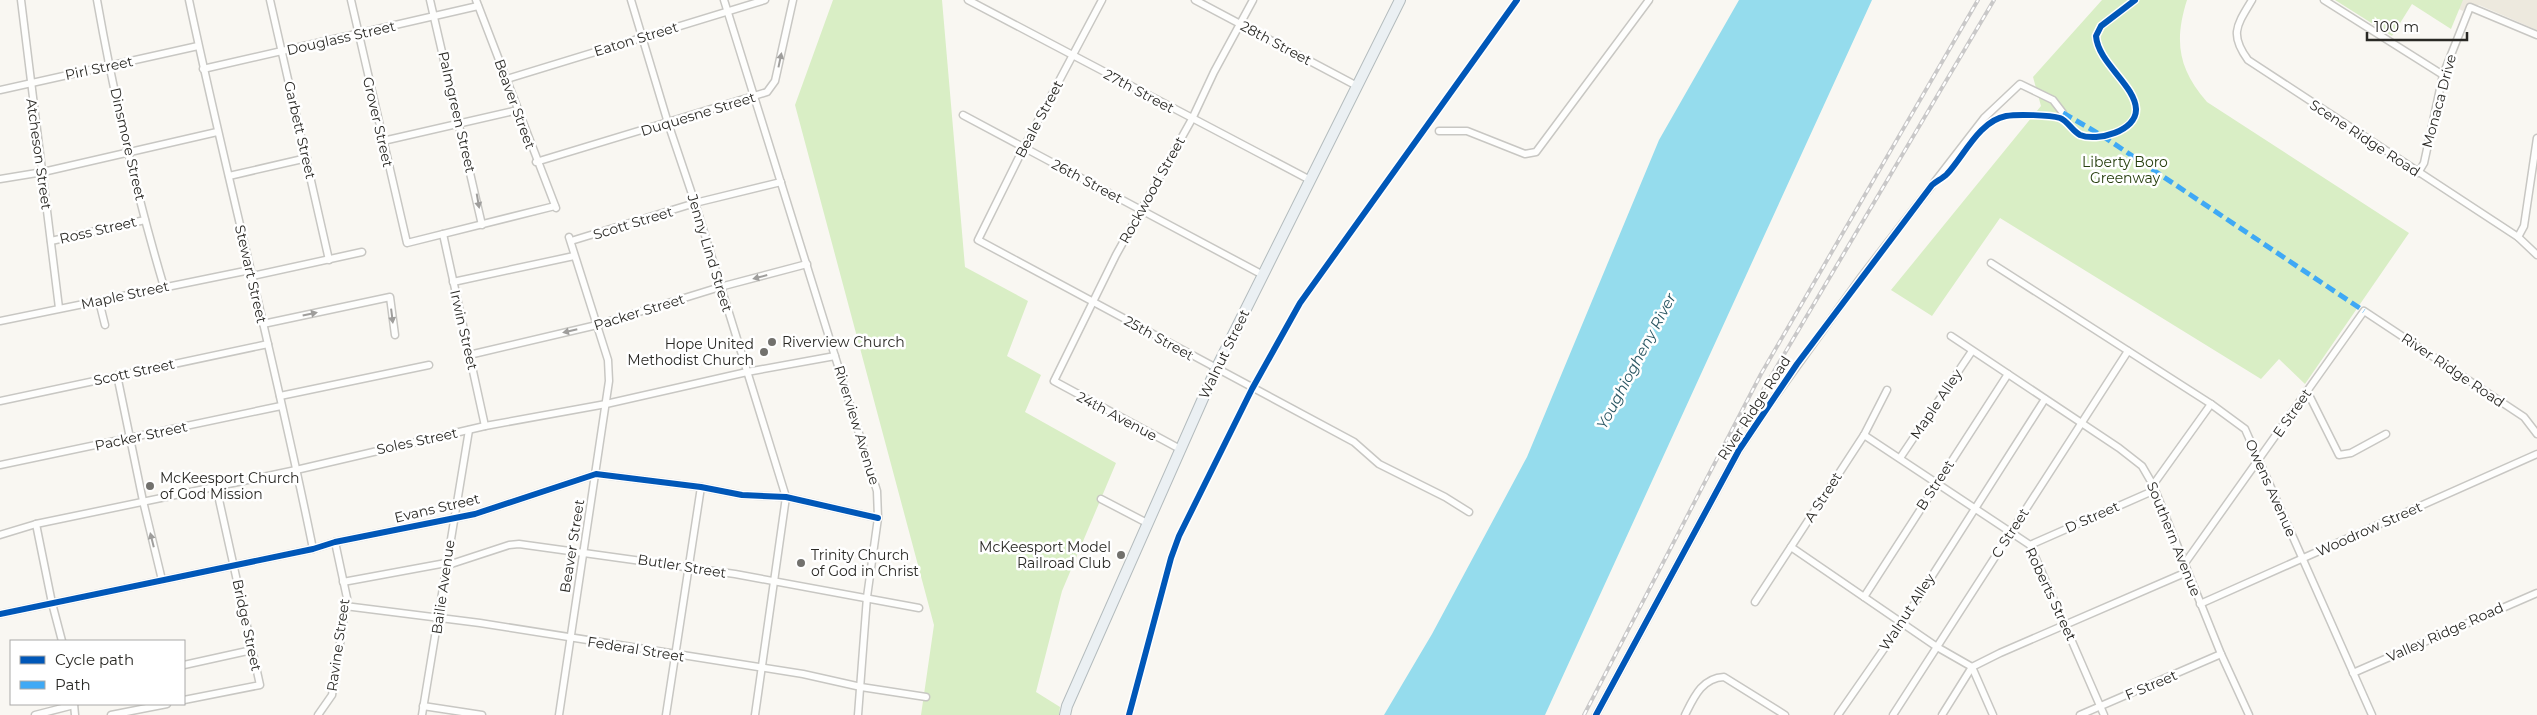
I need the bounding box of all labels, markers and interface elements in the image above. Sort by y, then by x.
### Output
scale bar [2367,10,2467,42]
street label: Douglass Street [285,17,397,59]
street label: 28th Street [1237,17,1315,69]
text: 100 m [2374,17,2419,36]
street label: Eaton Street [592,18,681,60]
street label: Palmgreen Street [434,50,480,175]
street label: Pirl Street [63,52,135,84]
street label: Monaca Drive [2418,52,2460,150]
one-way arrow [776,53,784,68]
street label: Beaver Street [490,57,540,152]
street label: 27th Street [1101,65,1178,117]
street label: Grover Street [359,75,397,169]
street label: Beale Street [1011,77,1067,161]
street label: Garbett Street [280,79,320,181]
street label: Dinsmore Street [106,86,150,202]
street label: Duquesne Street [638,88,758,140]
street label: Scene Ridge Road [2306,96,2424,180]
street label: Atcheson Street [22,97,56,211]
street label: Rockwood Street [1115,133,1189,247]
park label: Liberty Boro Greenway [2082,153,2168,187]
street label: 26th Street [1049,155,1126,207]
street label: Jenny Lind Street [683,191,737,314]
one-way arrow [474,193,482,209]
street label: Scott Street [591,202,675,244]
street label: Ross Street [58,212,139,248]
street label: Stewart Street [231,223,271,325]
one-way arrow [752,273,767,281]
street label: Maple Street [79,277,171,313]
street label: Irwin Street [446,288,482,372]
water label: Youghiogheny River [1592,289,1680,432]
street label: Packer Street [591,290,687,334]
street label: Walnut Street [1195,306,1254,402]
one-way arrow [388,308,396,324]
one-way arrow [303,310,318,318]
street label: 25th Street [1121,311,1197,365]
one-way arrow [563,327,578,335]
street label: River Ridge Road [2398,329,2508,411]
place label: Riverview Church [782,333,905,351]
place label: Hope United Methodist Church [627,335,754,369]
marker: Riverview Church [766,336,778,348]
marker: Hope United Methodist Church [758,346,770,358]
street label: River Ridge Road [1714,352,1794,464]
street label: Scott Street [92,355,176,389]
street label: Riverview Avenue [830,363,884,487]
street label: Maple Alley [1906,365,1966,442]
street label: E Street [2269,385,2315,441]
street label: 24th Avenue [1074,387,1160,445]
street label: Packer Street [93,417,189,455]
street label: Soles Street [375,424,459,458]
street label: Owens Avenue [2241,436,2301,540]
street label: B Street [1912,456,1958,514]
street label: A Street [1800,468,1846,525]
place label: McKeesport Church of God Mission [160,469,300,503]
street label: Southern Avenue [2143,479,2205,599]
marker: McKeesport Church of God Mission [144,480,156,492]
street label: Evans Street [393,489,482,527]
street label: D Street [2062,497,2122,537]
street label: Woodrow Street [2313,497,2425,560]
street label: Beaver Street [556,498,588,594]
street label: C Street [1987,504,2033,561]
one-way arrow [148,533,156,548]
place label: McKeesport Model Railroad Club [979,538,1111,572]
street label: Bailie Avenue [427,539,459,635]
street label: Roberts Street [2021,544,2081,644]
place label: Trinity Church of God in Christ [811,546,919,580]
marker: McKeesport Model Railroad Club [1115,549,1127,561]
street label: Butler Street [636,550,728,582]
marker: Trinity Church of God in Christ [795,557,807,569]
street label: Walnut Alley [1875,570,1939,654]
street label: Bridge Street [228,577,266,673]
street label: Ravine Street [323,597,353,693]
street label: Valley Ridge Road [2384,598,2506,666]
street label: Federal Street [586,632,686,666]
legend [10,640,185,705]
text: Cycle path [55,650,134,669]
street label: F Street [2122,666,2180,704]
text: Path [55,675,91,694]

